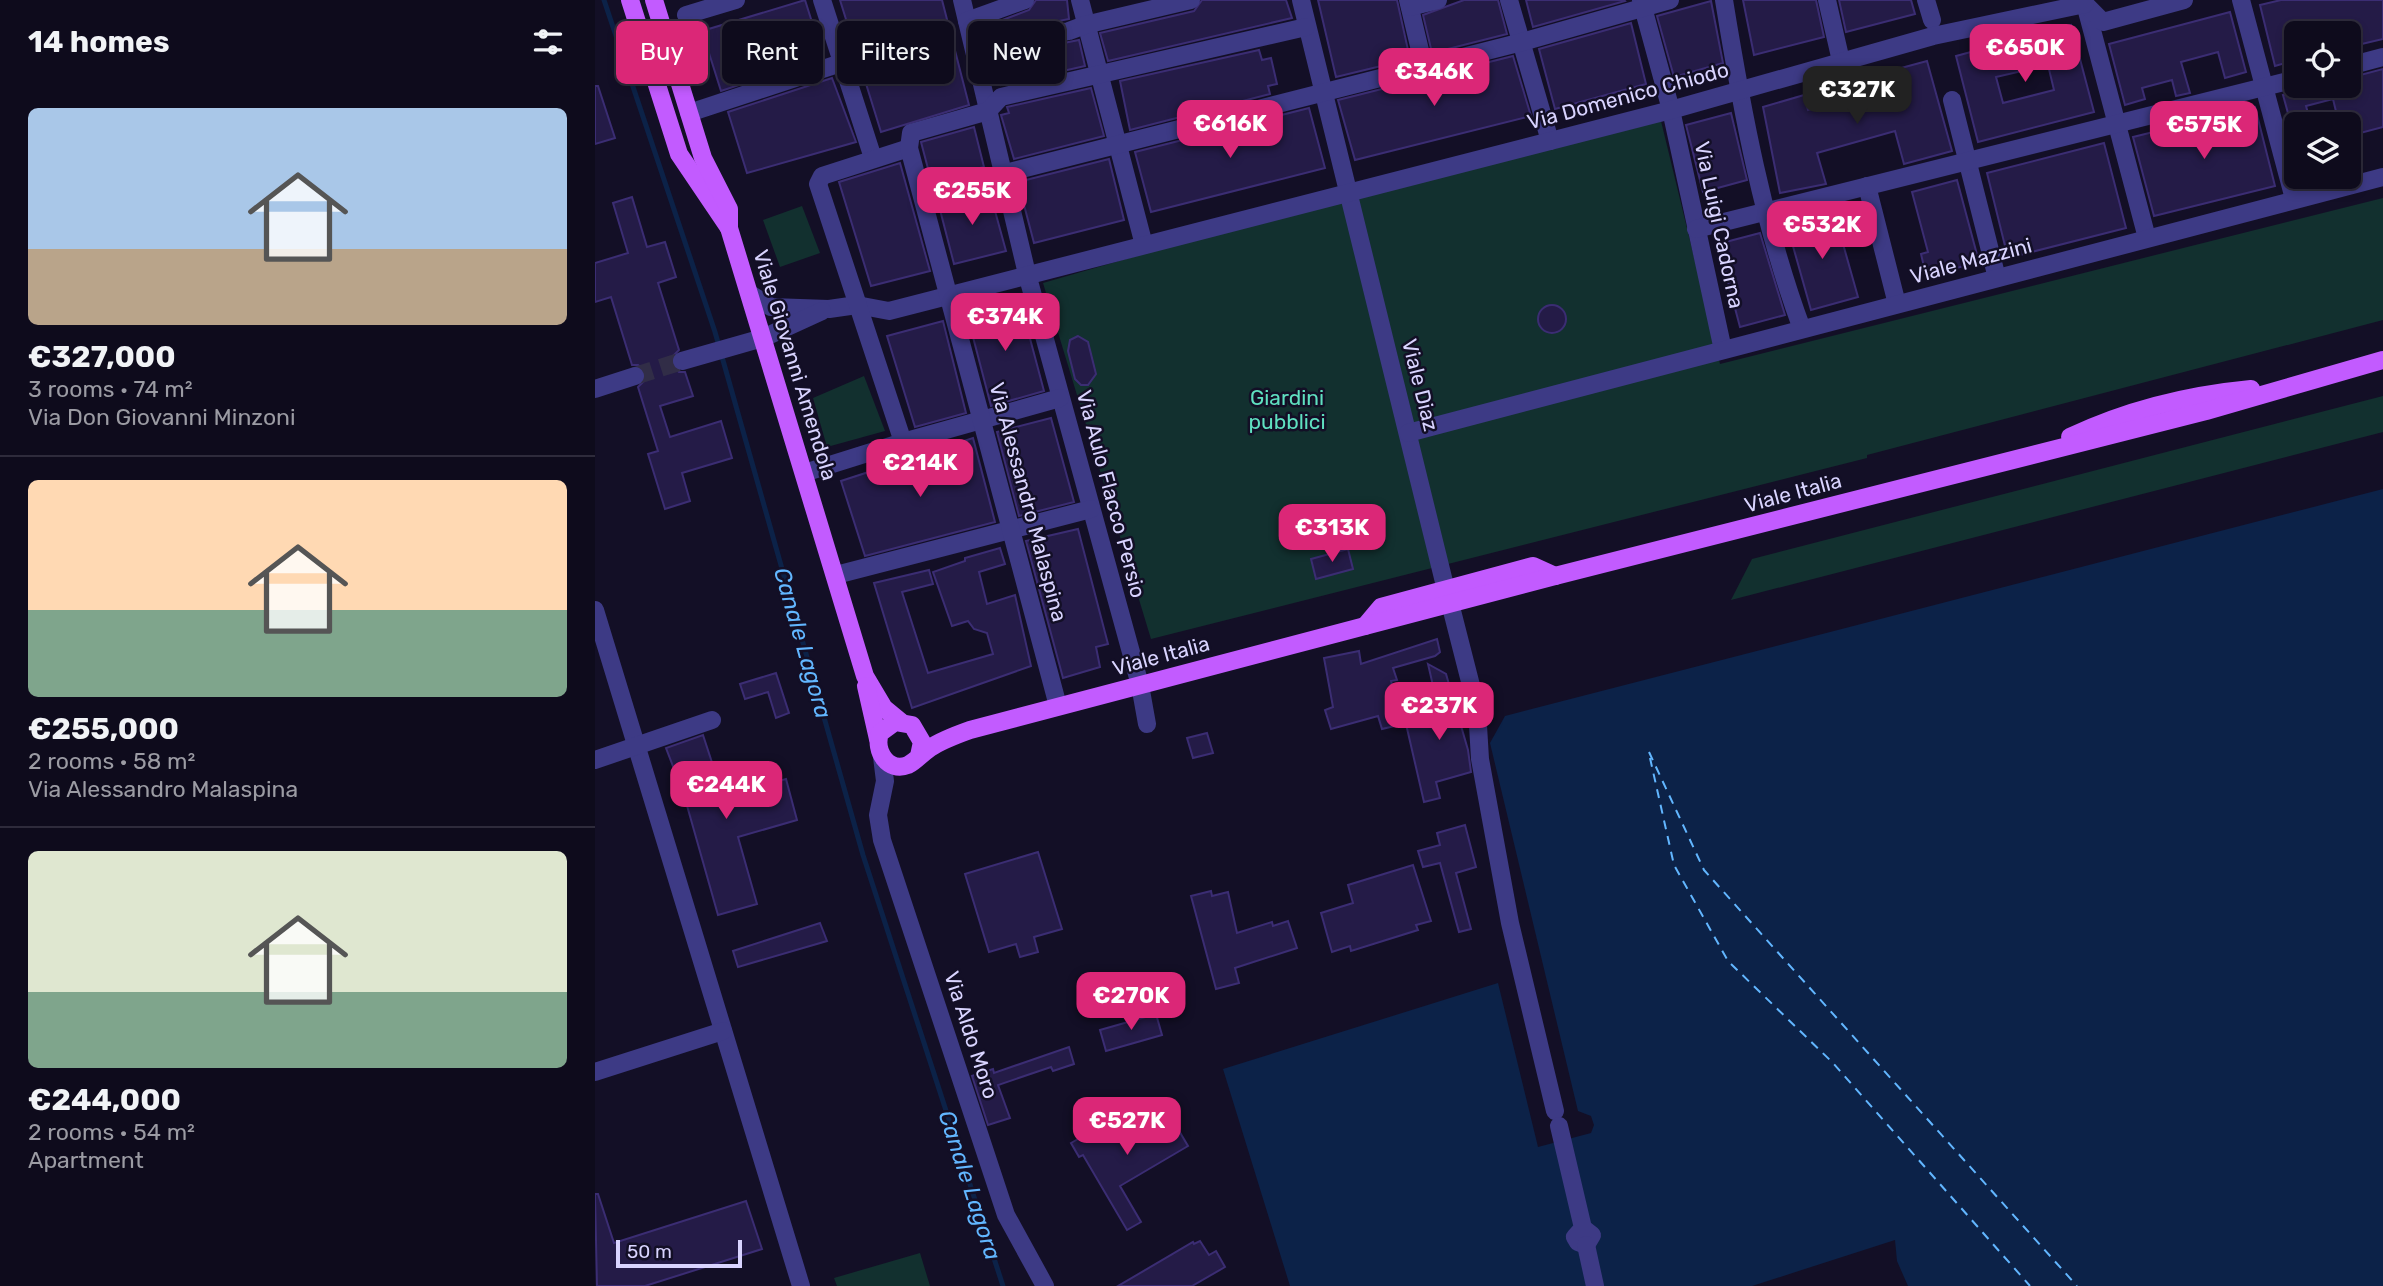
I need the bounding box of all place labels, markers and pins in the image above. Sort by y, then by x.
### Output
pin: €650K [1976,24,2074,84]
pin: €346K [1385,48,1483,108]
pin: €327K [1808,66,1906,126]
pin: €616K [1181,100,1279,160]
pin: €575K [2155,102,2253,161]
pin: €255K [923,168,1021,227]
pin: €532K [1773,202,1871,261]
pin: €374K [956,294,1054,353]
pin: €214K [871,440,969,499]
pin: €313K [1283,504,1381,564]
pin: €237K [1390,682,1488,742]
pin: €244K [677,762,775,821]
pin: €270K [1082,972,1180,1032]
pin: €527K [1078,1098,1176,1157]

